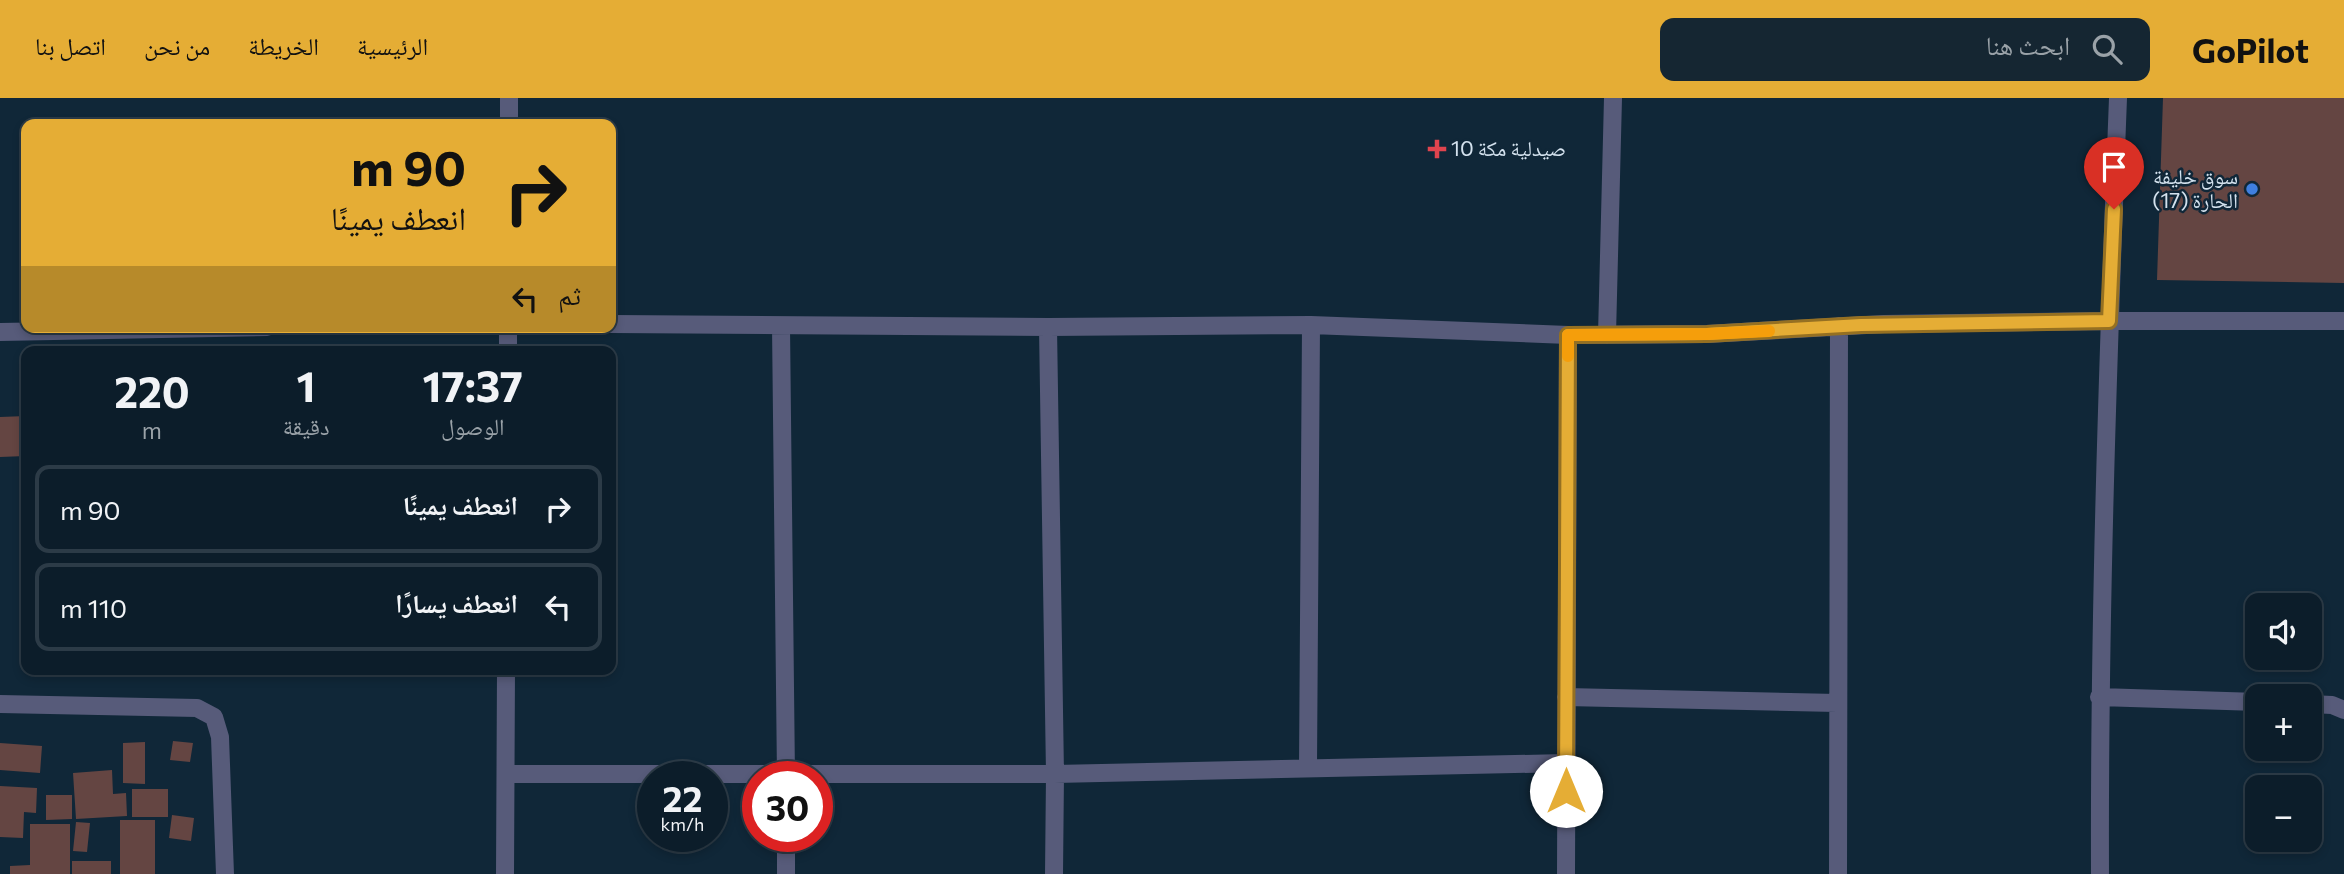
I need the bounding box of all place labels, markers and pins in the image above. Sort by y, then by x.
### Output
place label: صيدلية مكة 10 [1451,135,1566,160]
pin [2084,137,2144,209]
marker: صيدلية مكة 10 [1429,141,1445,157]
place label: سوق خليفة الحارة (17) [2152,163,2238,212]
marker: سوق خليفة الحارة (17) [2244,181,2260,197]

